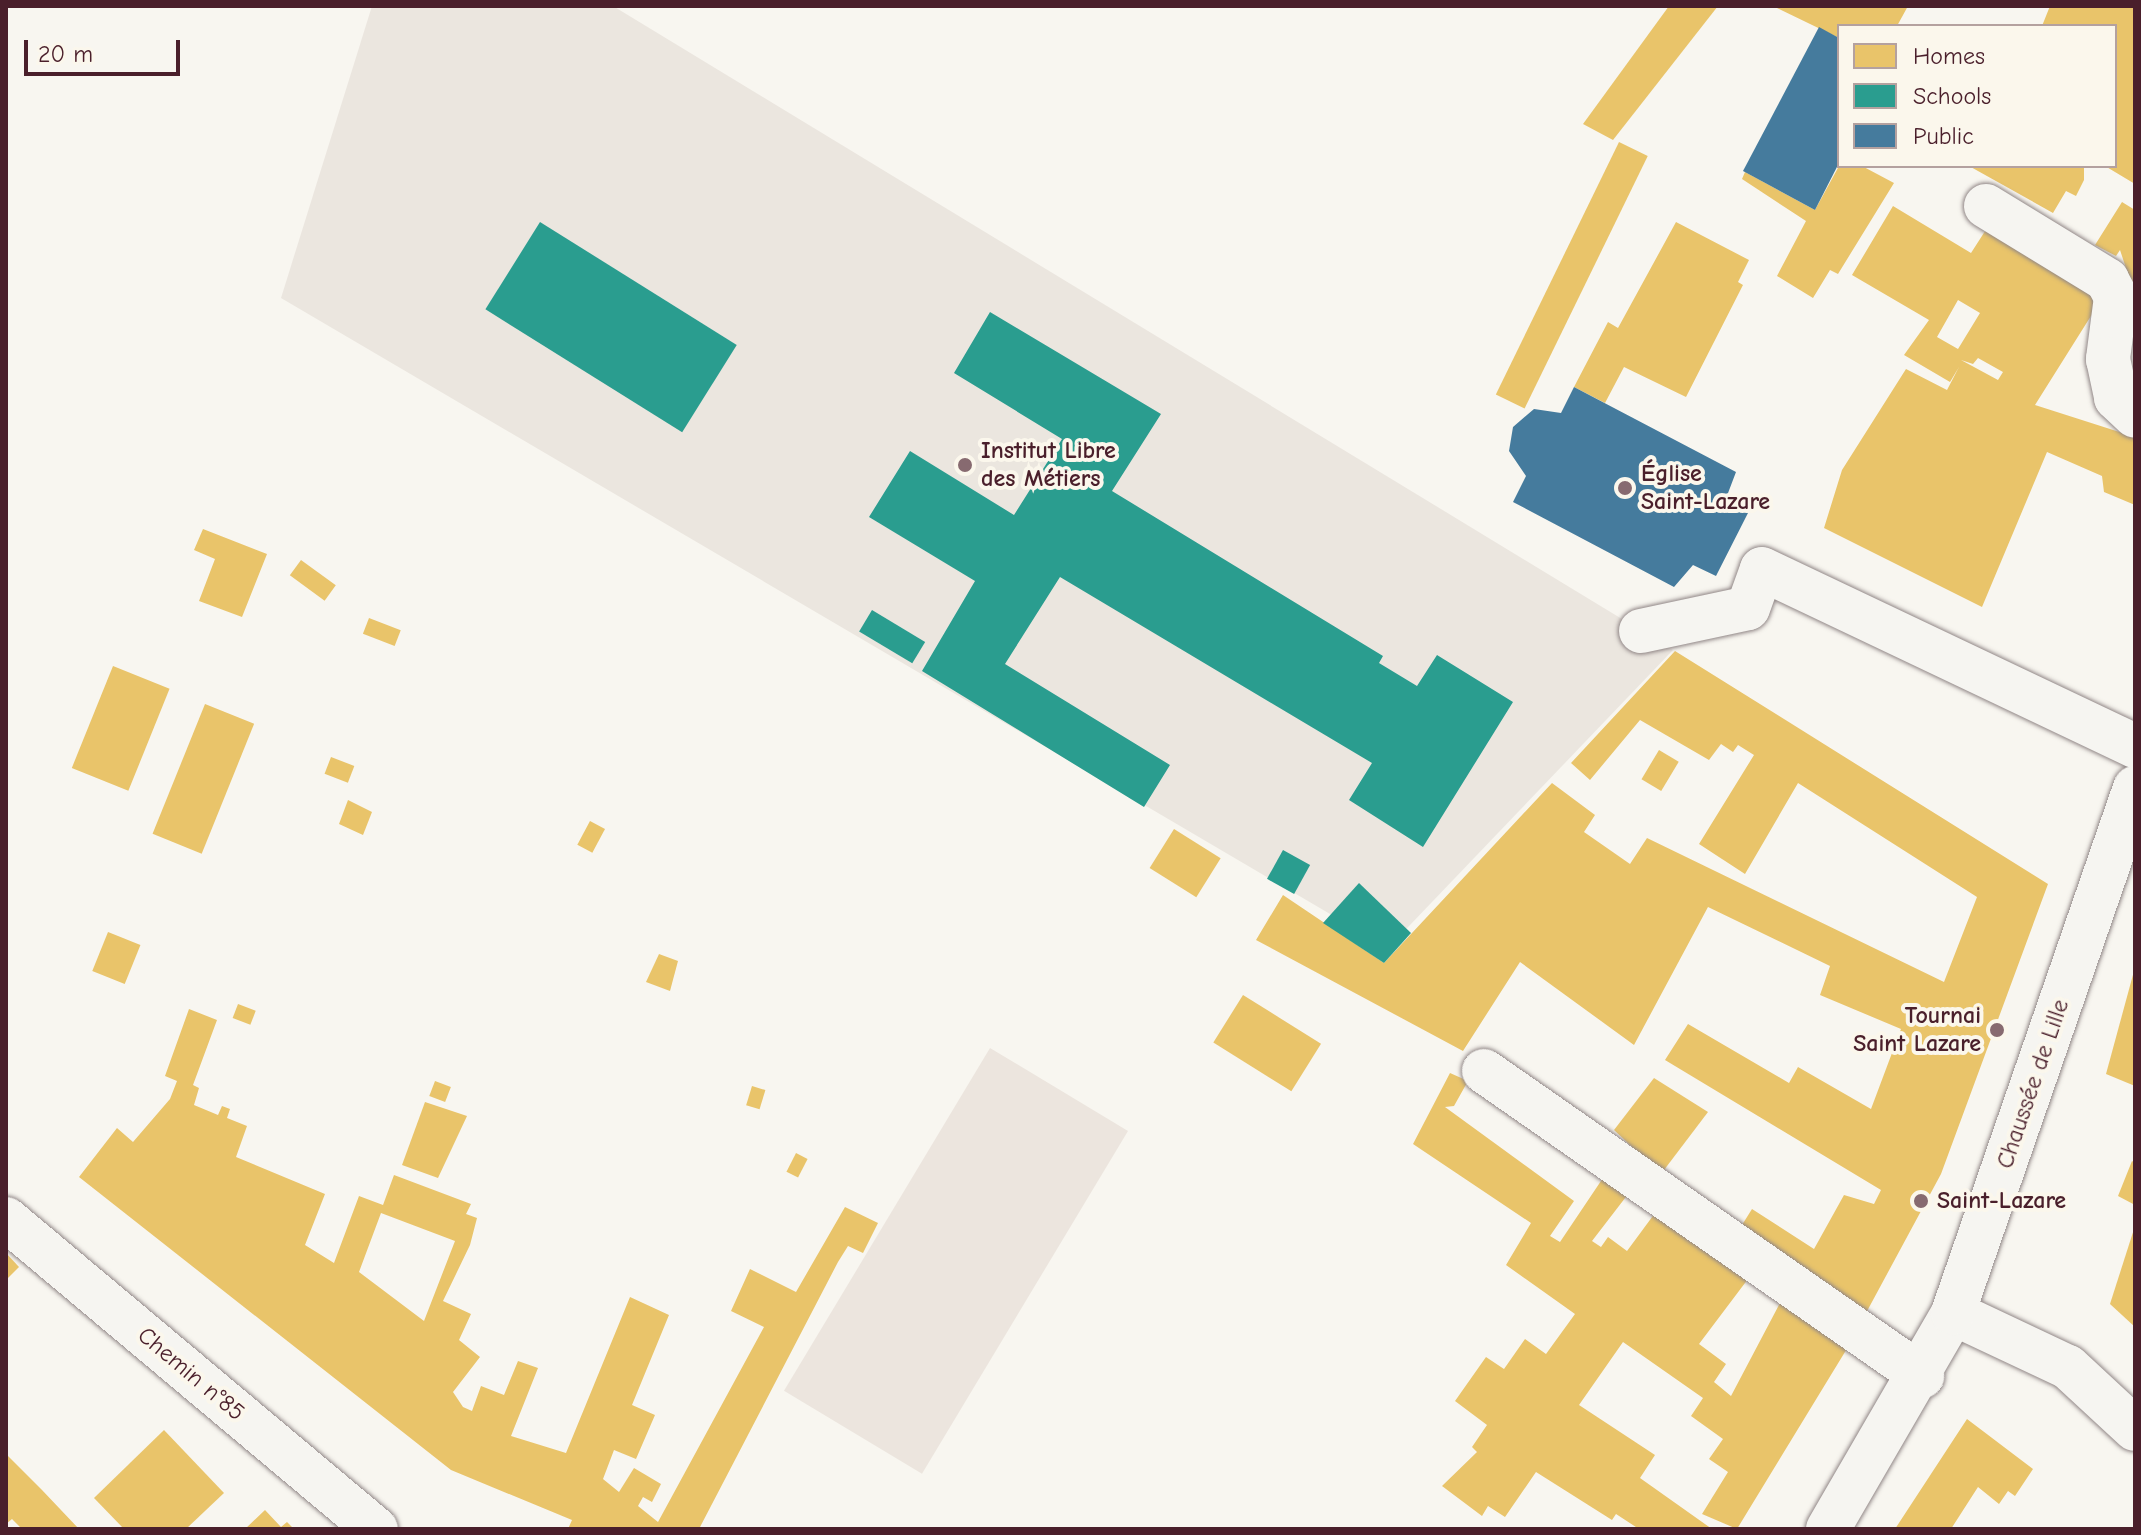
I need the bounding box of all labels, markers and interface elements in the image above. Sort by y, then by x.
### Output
scale bar [28,24,184,74]
legend [1837,24,2117,168]
text: 20 m [38,40,93,68]
text: Homes [1913,42,1985,70]
text: Schools [1913,82,1991,110]
text: Public [1913,122,1974,150]
place label: Institut Libre des Métiers [981,437,1116,493]
marker: Institut Libre des Métiers [956,456,974,474]
place label: Église Saint-Lazare [1641,460,1770,516]
marker: Église Saint-Lazare [1616,479,1634,497]
street label: Chaussée de Lille [1991,996,2075,1172]
place label: Tournai Saint Lazare [1853,1002,1981,1058]
marker: Tournai Saint Lazare [1988,1021,2006,1039]
place label: Saint-Lazare [1937,1187,2066,1215]
marker: Saint-Lazare [1912,1192,1930,1210]
street label: Chemin n°85 [132,1321,250,1427]

